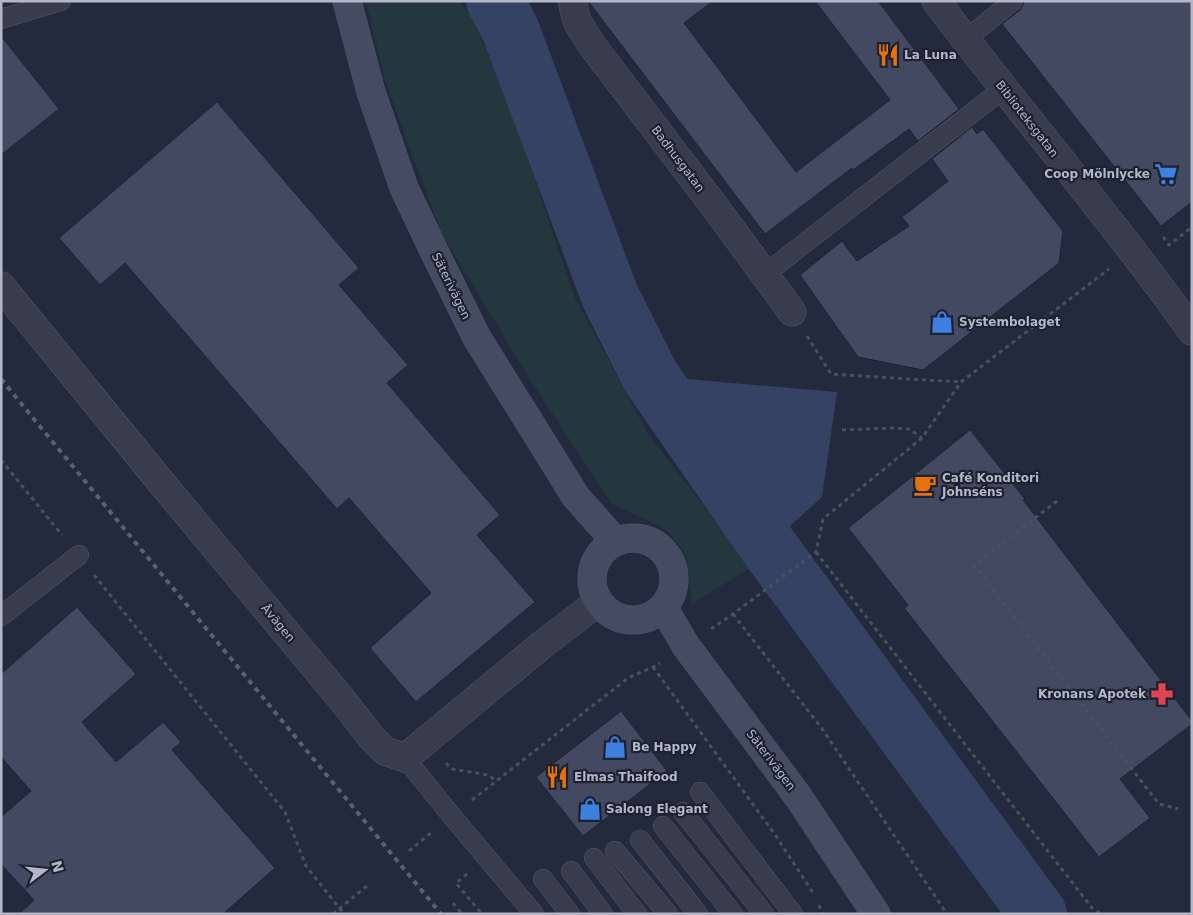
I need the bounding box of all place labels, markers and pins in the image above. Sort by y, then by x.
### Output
restaurant icon: La Luna [875,42,901,68]
place label: La Luna [904,48,957,62]
supermarket icon: Coop Mölnlycke [1153,161,1179,187]
place label: Coop Mölnlycke [1044,167,1150,181]
shop icon: Systembolaget [929,309,955,335]
place label: Systembolaget [959,315,1061,329]
place label: Café Konditori Johnséns [941,471,1039,499]
cafe icon: Café Konditori Johnséns [912,472,938,498]
pharmacy icon: Kronans Apotek [1149,681,1175,707]
place label: Kronans Apotek [1038,687,1147,701]
shop icon: Be Happy [602,734,628,760]
place label: Be Happy [632,740,697,754]
restaurant icon: Elmas Thaifood [544,764,570,790]
place label: Elmas Thaifood [574,770,677,784]
shop icon: Salong Elegant [577,796,603,822]
place label: Salong Elegant [606,802,708,816]

